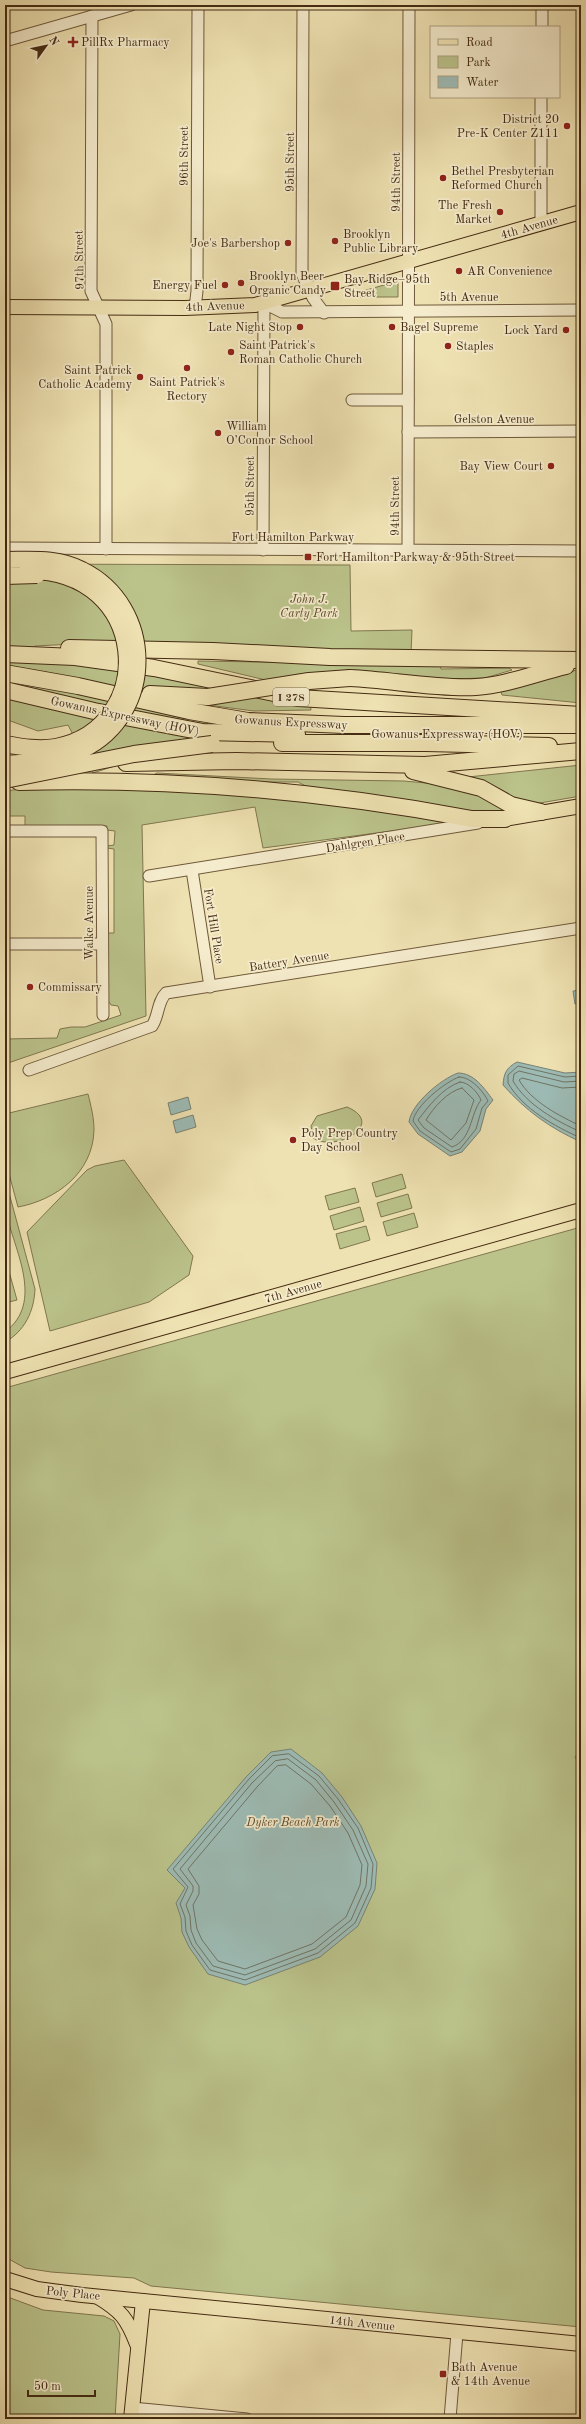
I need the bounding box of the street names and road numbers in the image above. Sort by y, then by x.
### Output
street label: 96th Street [179,126,191,186]
street label: 95th Street [284,132,297,192]
street label: 94th Street [391,152,403,212]
street label: 4th Avenue [499,214,560,242]
street label: 97th Street [73,230,87,290]
street label: 5th Avenue [439,291,499,304]
street label: 4th Avenue [185,300,245,314]
street label: Gelston Avenue [454,414,535,426]
street label: 95th Street [244,456,257,516]
street label: 94th Street [390,476,402,536]
street label: Fort Hamilton Parkway [232,532,355,544]
road number: I 278 [273,688,309,706]
street label: Gowanus Expressway (HOV) [49,694,200,739]
street label: Gowanus Expressway [234,714,348,732]
street label: Gowanus Expressway (HOV) [371,728,523,741]
street label: Dahlgren Place [325,831,406,855]
street label: Walke Avenue [84,885,96,960]
street label: Fort Hill Place [201,888,225,965]
street label: Battery Avenue [248,950,331,974]
street label: 7th Avenue [263,1278,324,1306]
street label: Poly Place [45,2285,101,2303]
street label: 14th Avenue [328,2315,396,2333]

